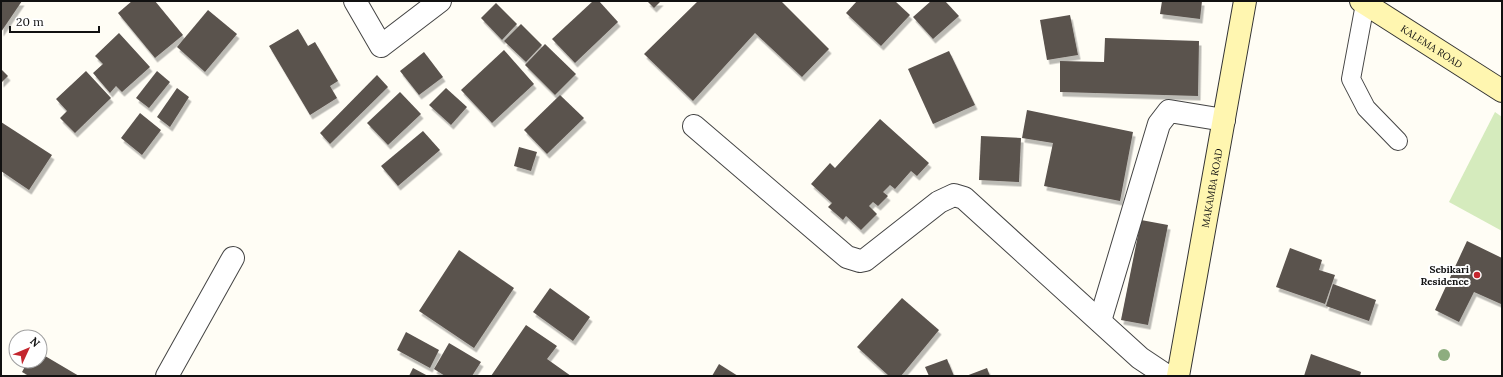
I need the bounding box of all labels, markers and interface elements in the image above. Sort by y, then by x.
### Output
scale bar [10,8,99,34]
text: 20 m [16,14,44,29]
street label: KALEMA ROAD [1398,22,1465,71]
street label: MAKAMBA ROAD [1198,147,1225,229]
place label: Sebikari Residence [1421,263,1470,288]
marker: Sebikari Residence [1472,270,1482,280]
north arrow [8,329,48,369]
text: N [27,334,44,350]

